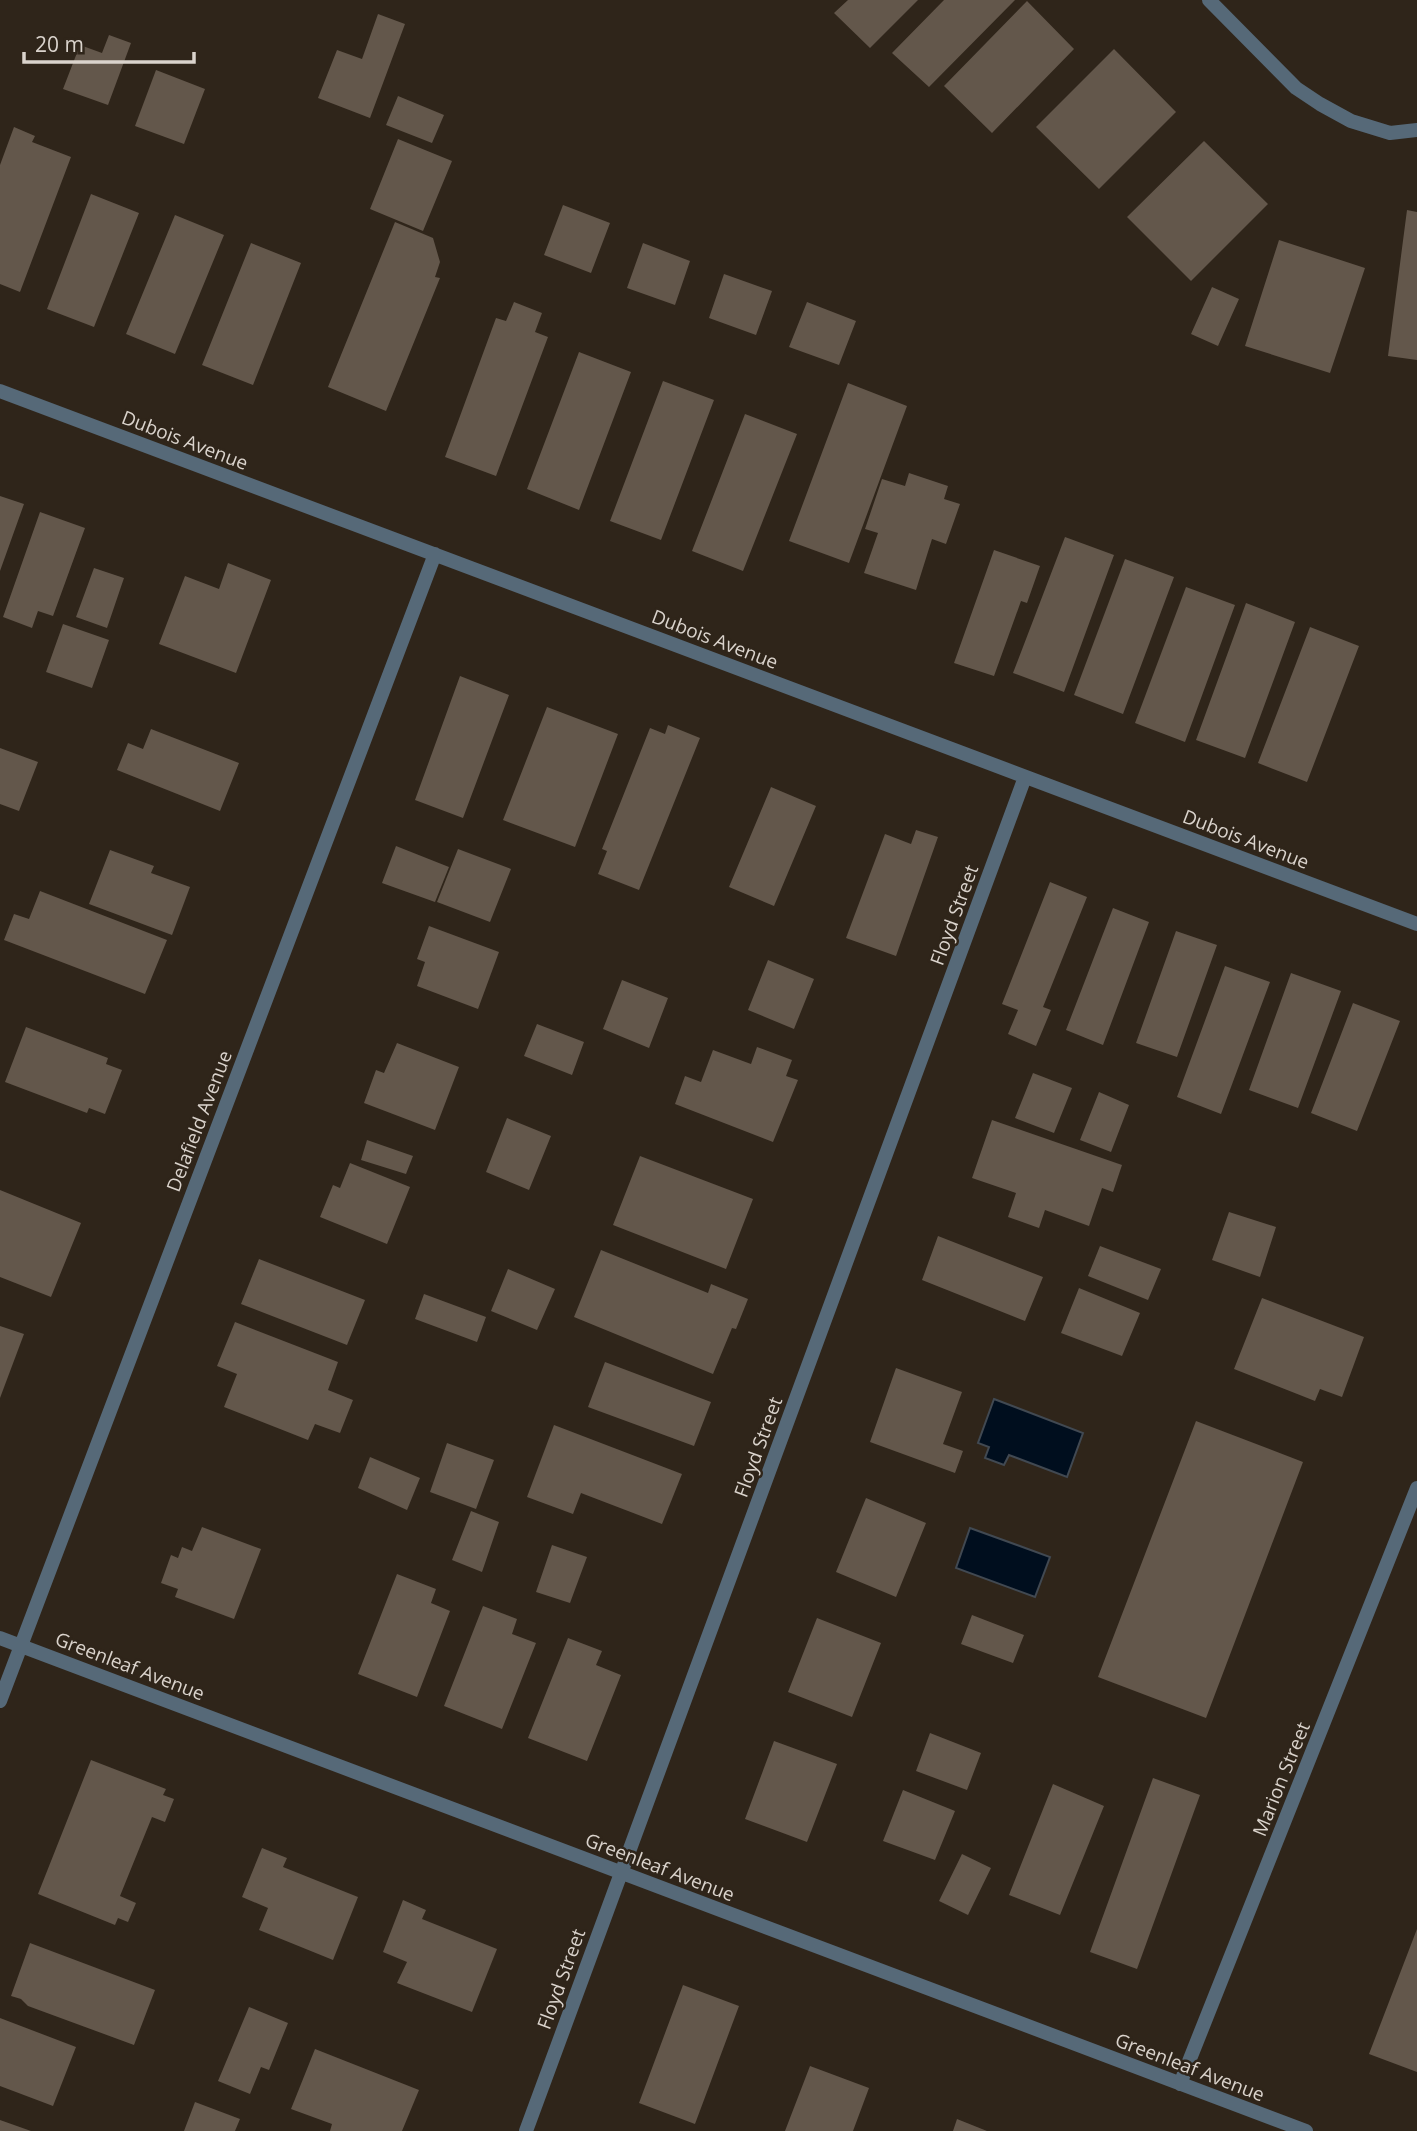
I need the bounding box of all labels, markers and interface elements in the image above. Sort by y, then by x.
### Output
scale bar [24,21,194,65]
text: 20 m [35,30,84,58]
street label: Dubois Avenue [118,404,252,476]
street label: Dubois Avenue [648,603,782,675]
street label: Dubois Avenue [1179,803,1313,875]
street label: Floyd Street [924,861,984,969]
street label: Delafield Avenue [160,1047,238,1195]
street label: Floyd Street [728,1393,788,1501]
street label: Greenleaf Avenue [52,1626,208,1706]
street label: Marion Street [1246,1718,1316,1840]
street label: Greenleaf Avenue [582,1827,738,1907]
street label: Floyd Street [531,1925,591,2033]
street label: Greenleaf Avenue [1112,2027,1268,2107]

